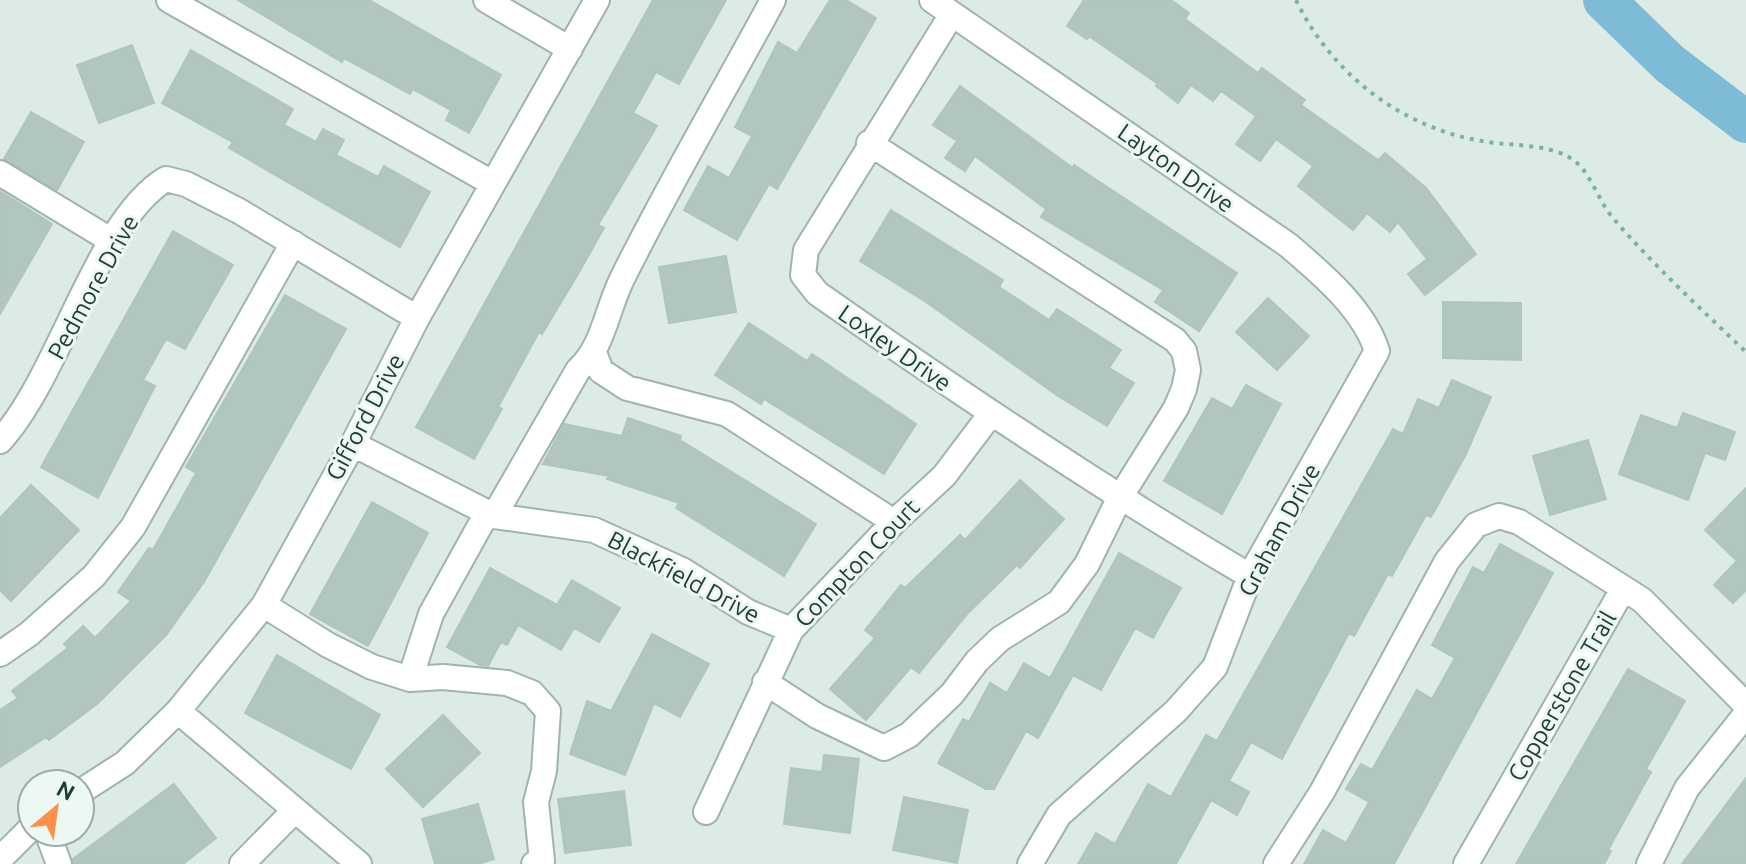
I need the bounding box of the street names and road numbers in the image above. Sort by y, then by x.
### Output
street label: Layton Drive [1113,118,1239,218]
street label: Pedmore Drive [42,210,144,364]
street label: Loxley Drive [833,299,957,397]
street label: Gifford Drive [320,349,410,485]
street label: Graham Drive [1233,459,1325,601]
street label: Compton Court [789,493,925,632]
street label: Blackfield Drive [604,526,764,628]
street label: Copperstone Trail [1502,606,1622,786]

